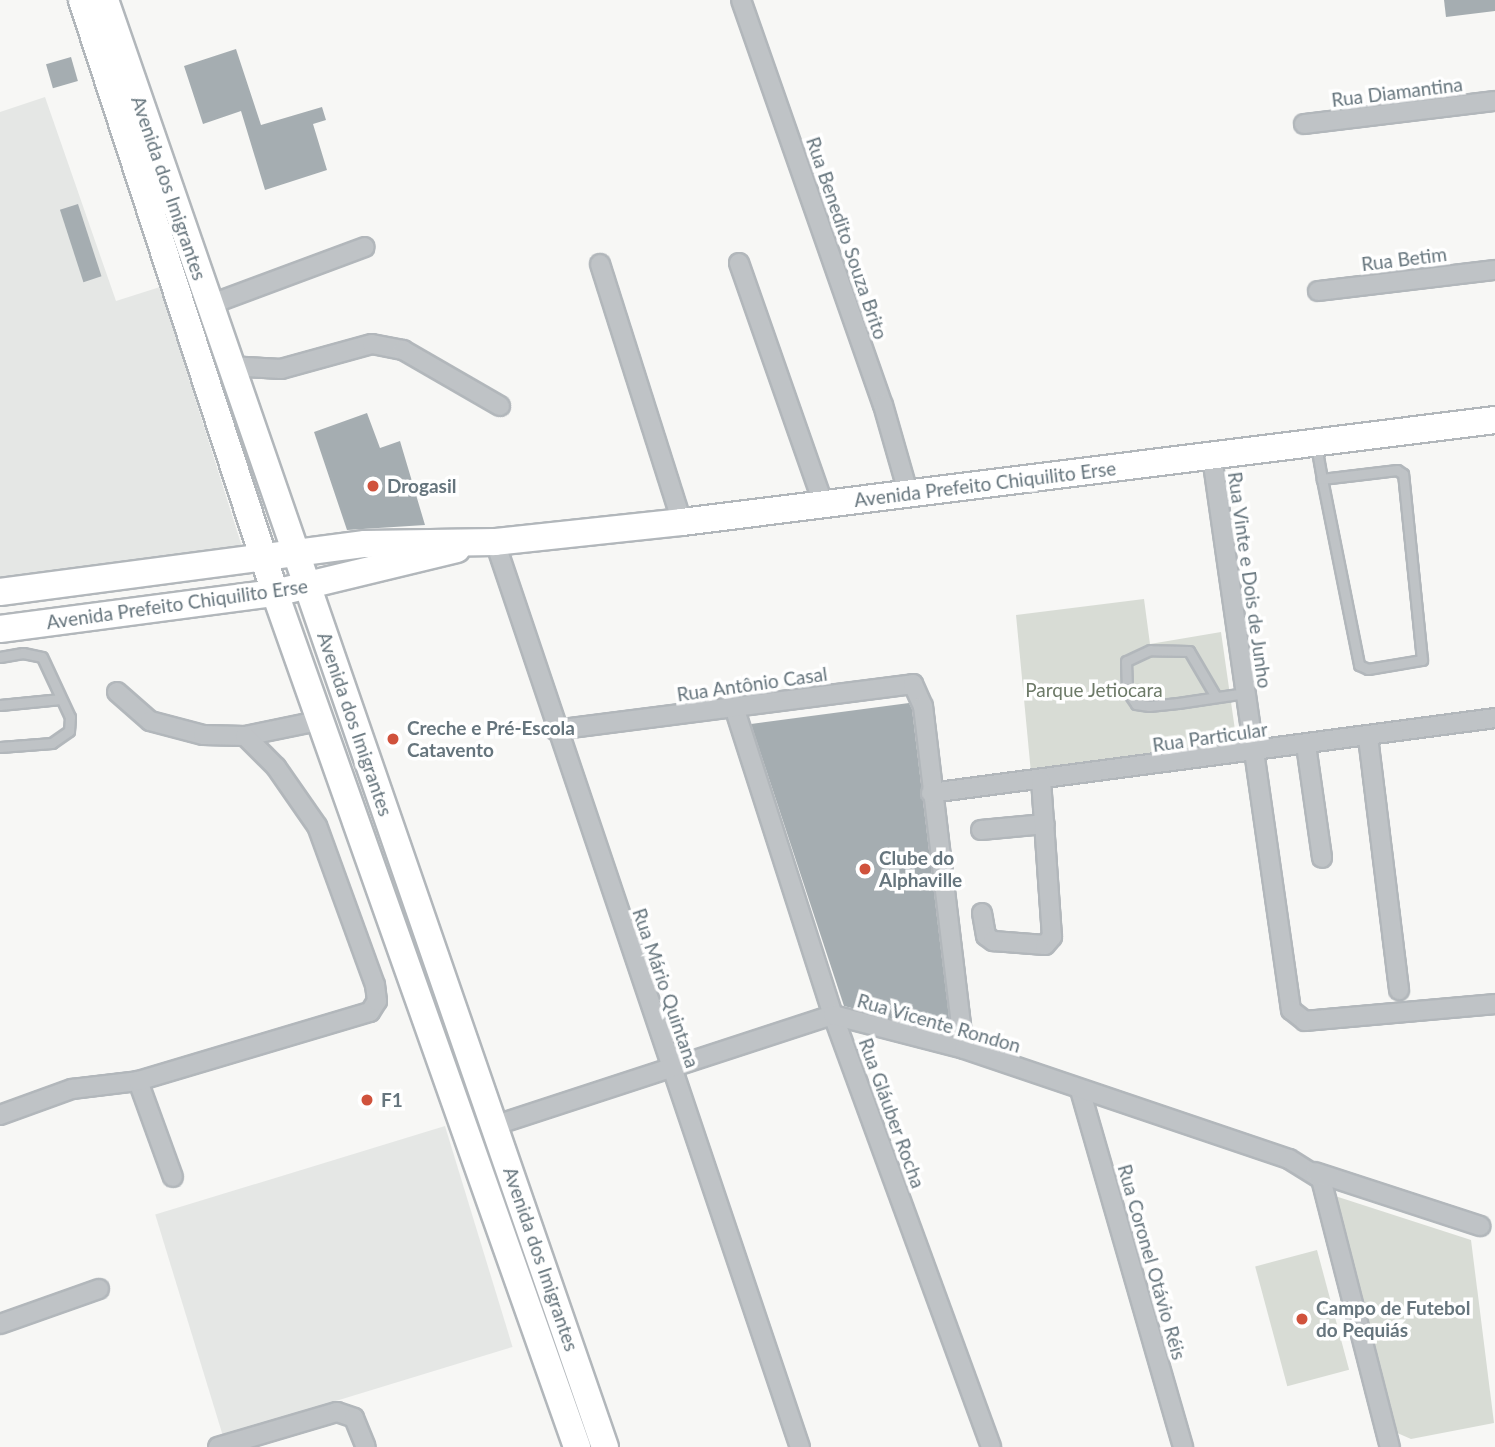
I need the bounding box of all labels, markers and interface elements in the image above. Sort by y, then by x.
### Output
street label: Rua Diamantina [1330,73,1464,111]
street label: Avenida dos Imigrantes [127,93,211,283]
street label: Rua Benedito Souza Brito [802,134,892,342]
street label: Rua Betim [1360,242,1448,276]
street label: Avenida Prefeito Chiquilito Erse [853,457,1117,511]
street label: Rua Vinte e Dois de Junho [1223,470,1277,690]
place label: Drogasil [387,475,457,497]
marker: Drogasil [365,478,381,494]
street label: Avenida Prefeito Chiquilito Erse [45,574,309,634]
street label: Avenida dos Imigrantes [313,629,397,819]
street label: Rua Antônio Casal [675,662,829,706]
park label: Parque Jetiocara [1025,679,1163,701]
place label: Creche e Pré-Escola Catavento [407,717,575,761]
street label: Rua Particular [1151,718,1269,756]
marker: Creche e Pré-Escola Catavento [385,731,401,747]
place label: Clube do Alphaville [879,847,962,891]
marker: Clube do Alphaville [857,861,873,877]
street label: Rua Mário Quintana [628,905,704,1071]
street label: Rua Vicente Rondon [854,989,1024,1057]
street label: Rua Gláuber Rocha [854,1035,930,1191]
place label: F1 [381,1089,403,1111]
marker: F1 [359,1092,375,1108]
street label: Rua Coronel Otávio Réis [1113,1162,1191,1362]
street label: Avenida dos Imigrantes [499,1164,583,1354]
place label: Campo de Futebol do Pequiás [1316,1297,1470,1341]
marker: Campo de Futebol do Pequiás [1294,1311,1310,1327]

